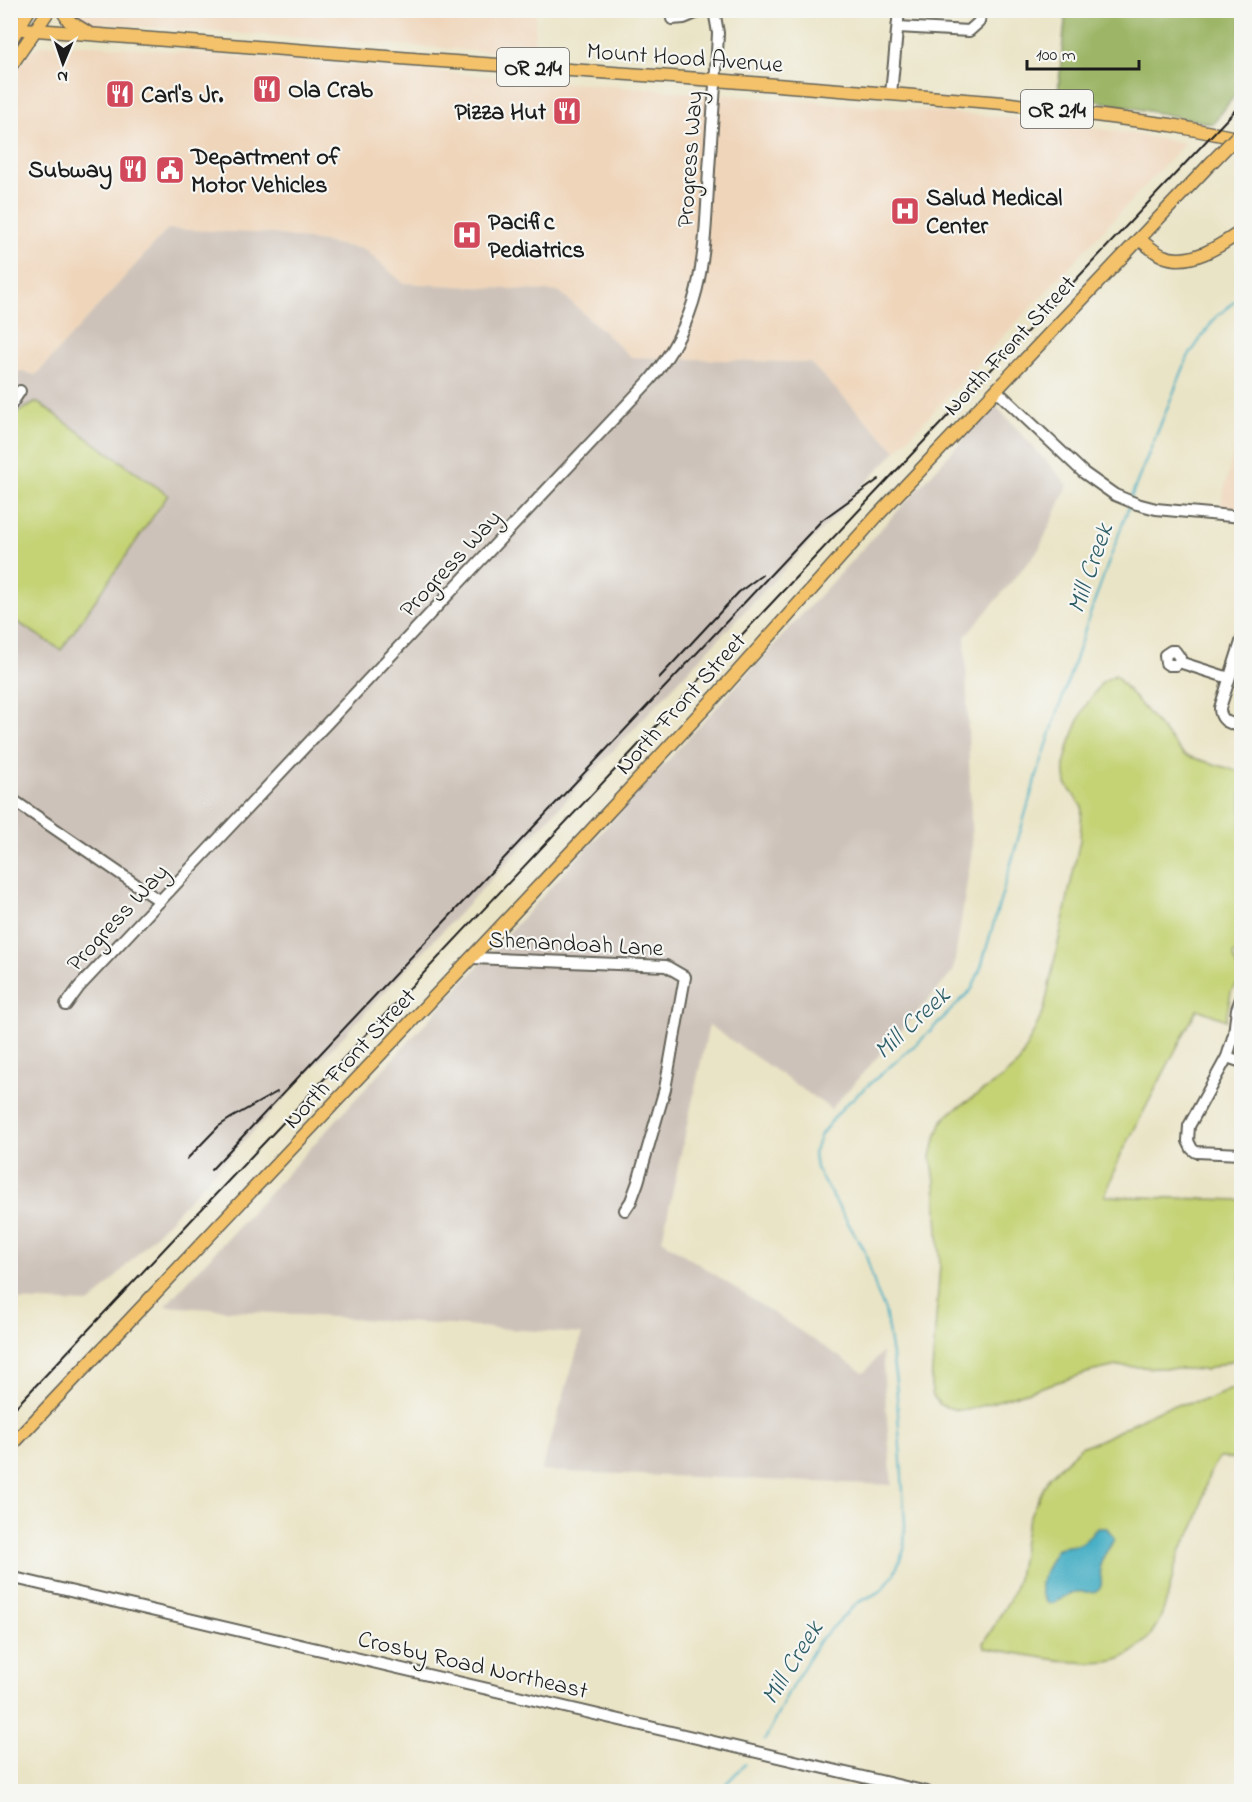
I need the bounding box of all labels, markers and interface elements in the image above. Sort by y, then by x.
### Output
north arrow [33,33,93,93]
scale bar [1027,33,1140,71]
street label: Mount Hood Avenue [585,35,784,84]
text: 100 m [1036,43,1076,69]
road number: OR 214 [497,48,569,86]
text: N [57,64,68,88]
restaurant icon: Ola Crab [251,73,283,105]
place label: Ola Crab [288,74,373,109]
restaurant icon: Carl's Jr. [104,78,136,110]
place label: Carl's Jr. [141,79,223,114]
street label: Progress Way [669,90,715,229]
road number: OR 214 [1021,90,1093,128]
restaurant icon: Pizza Hut [551,95,583,127]
place label: Pizza Hut [454,96,547,131]
place label: Department of Motor Vehicles [190,141,341,204]
restaurant icon: Subway [117,153,149,185]
place label: Subway [28,154,112,190]
public building icon: Department of Motor Vehicles [154,154,186,186]
place label: Salud Medical Center [926,182,1062,245]
hospital icon: Salud Medical Center [889,195,921,227]
place label: Pacific Pediatrics [488,206,585,269]
hospital icon: Pacific Pediatrics [451,219,483,251]
street label: North Front Street [936,268,1086,425]
street label: Progress Way [392,503,512,627]
water label: Mill Creek [1059,517,1125,619]
street label: North Front Street [608,626,756,784]
street label: Progress Way [59,857,179,981]
street label: Shenandoah Lane [488,923,664,968]
water label: Mill Creek [866,978,961,1070]
street label: North Front Street [276,981,426,1138]
water label: Mill Creek [753,1613,835,1713]
street label: Crosby Road Northeast [354,1623,591,1711]

